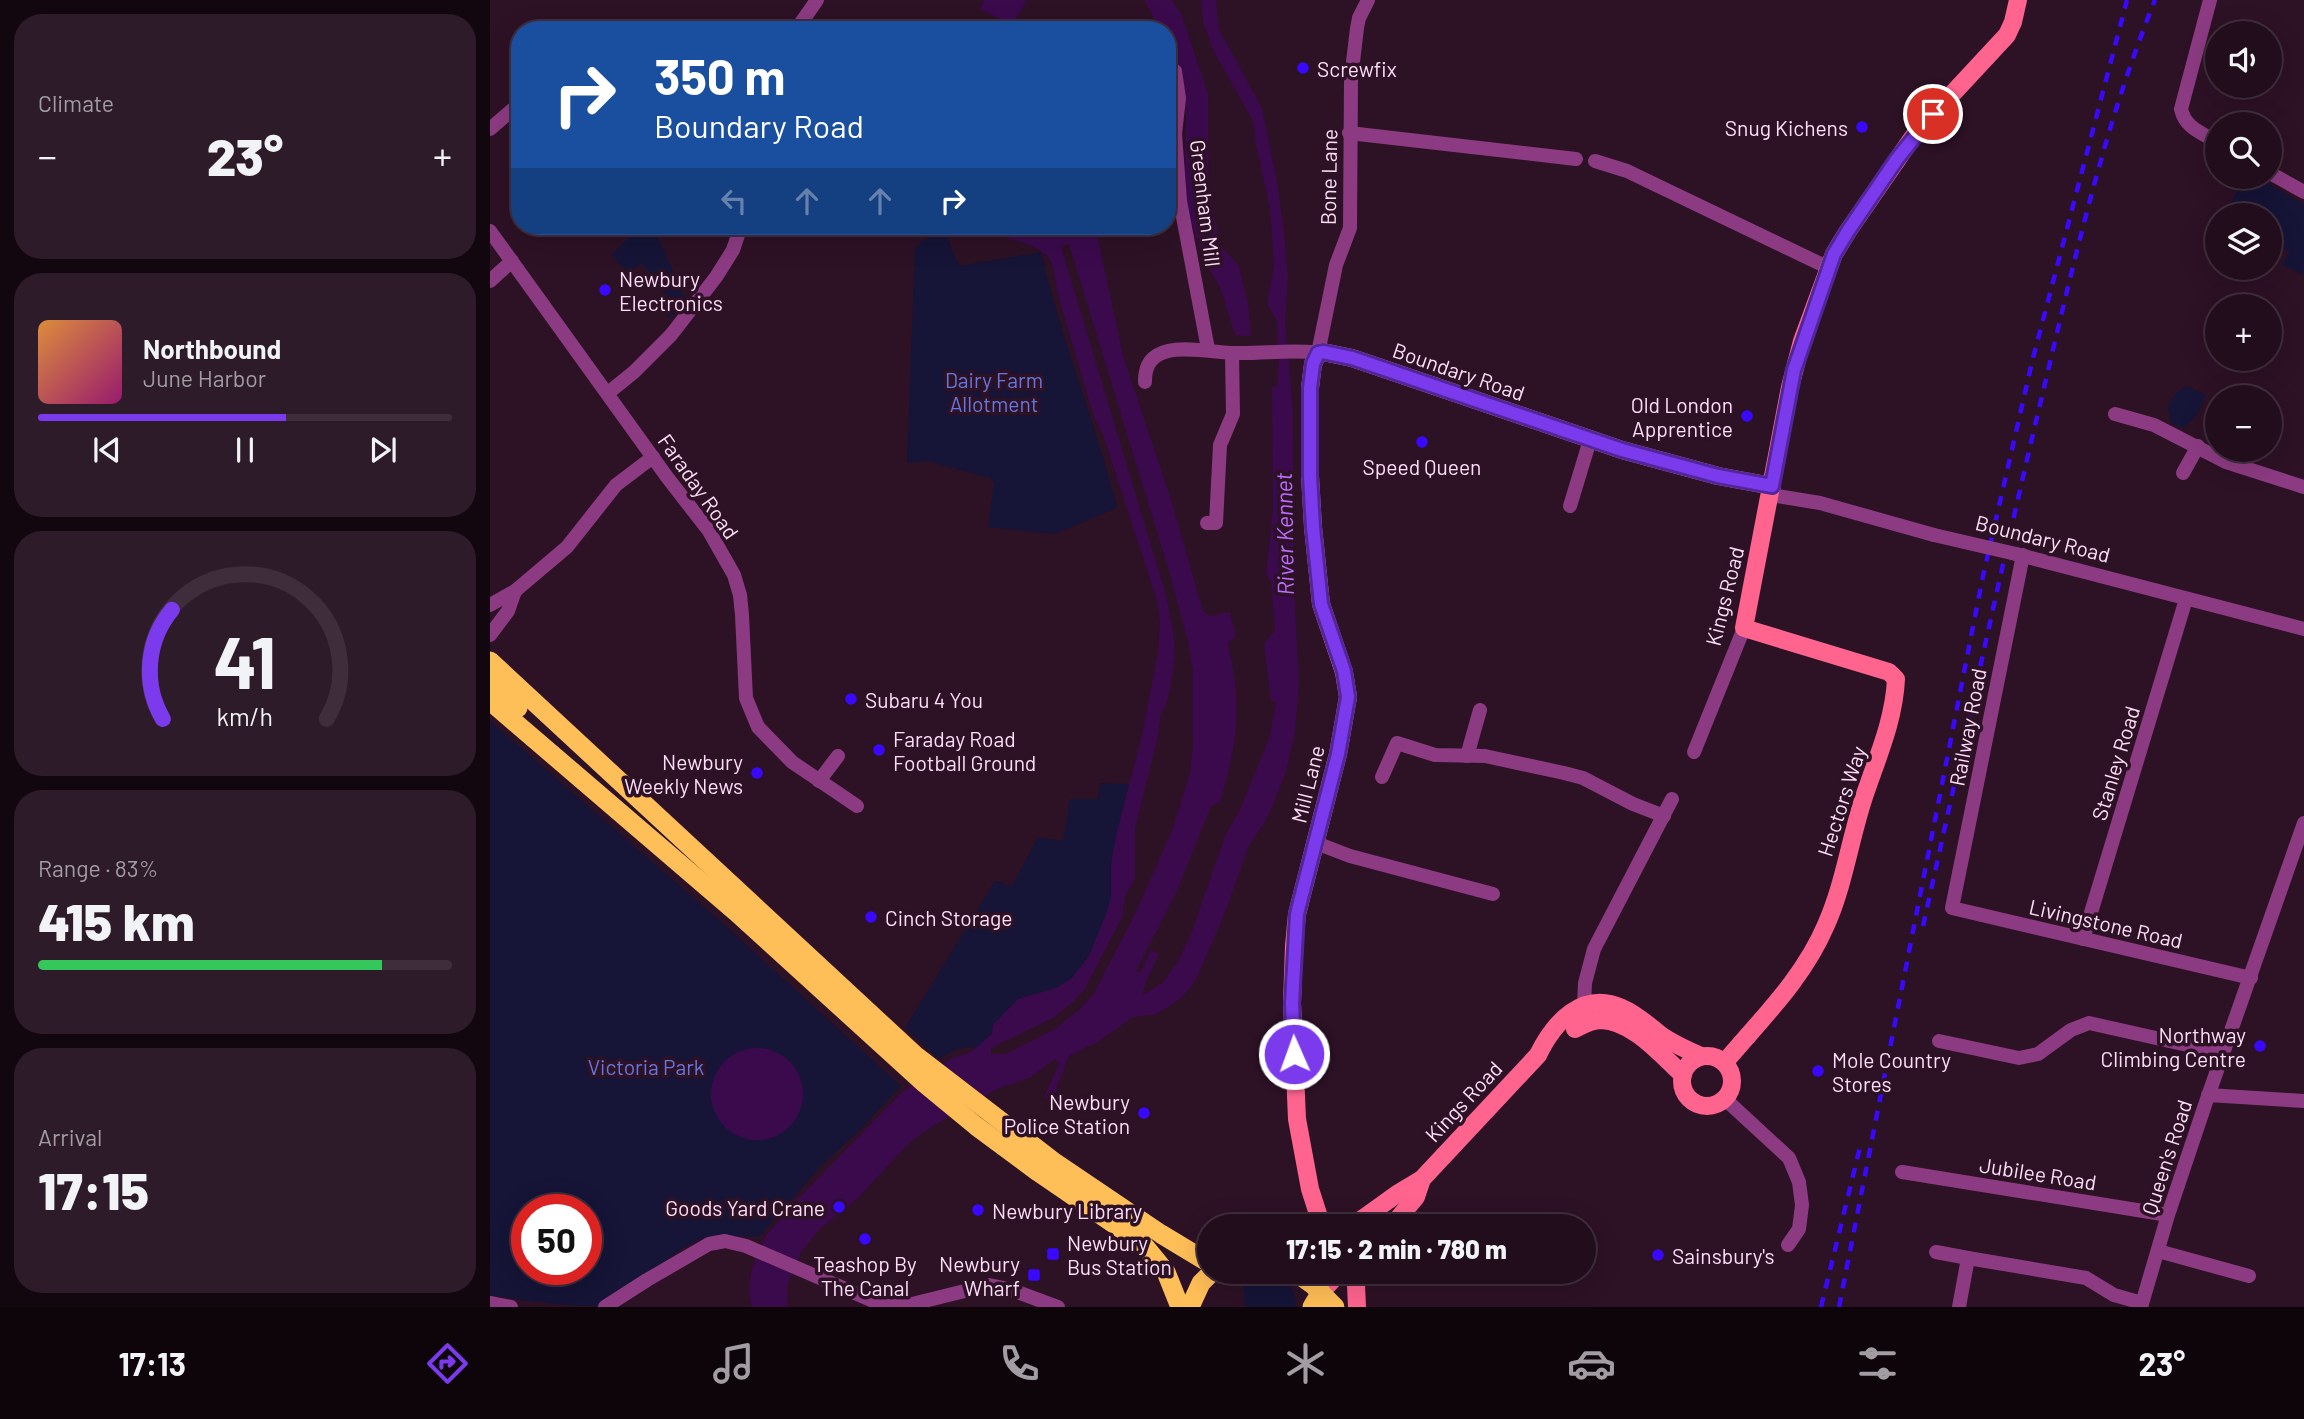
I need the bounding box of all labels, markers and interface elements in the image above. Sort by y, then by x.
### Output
map controls [2205,21,2282,462]
button: sound [2205,21,2282,98]
text: 350 m [654,46,786,105]
icon: right [539,49,630,140]
place label: Screwfix [1317,56,1397,81]
marker: Screwfix [1295,60,1311,76]
pin [1903,84,1963,144]
text: Climate [38,89,114,117]
icon: arrive [1914,95,1952,133]
text: Boundary Road [654,106,864,144]
button: search [2205,112,2282,189]
place label: Snug Kichens [1725,115,1848,140]
marker: Snug Kichens [1854,119,1870,135]
text: 23° [207,124,283,186]
street label: Bone Lane [1315,129,1341,225]
text: − [38,132,57,178]
text: + [433,132,452,178]
street label: Greenham Mill [1186,138,1226,268]
icon: left [715,182,753,220]
icon: ahead [788,182,826,220]
icon: ahead [861,182,899,220]
icon: right [934,182,972,220]
button: layers [2205,203,2282,280]
place label: Newbury Electronics [619,266,723,315]
marker: Newbury Electronics [597,282,613,298]
button: + [2205,294,2282,371]
text: Northbound [143,333,281,364]
street label: Boundary Road [1390,337,1528,405]
text: June Harbor [143,364,266,392]
park label: Dairy Farm Allotment [945,367,1043,416]
button: − [2205,385,2282,462]
place label: Old London Apprentice [1631,392,1733,441]
marker: Old London Apprentice [1739,408,1755,424]
street label: Faraday Road [654,429,744,543]
icon: previous [88,431,126,469]
icon: pause [226,431,264,469]
icon: next [364,431,402,469]
marker: Speed Queen [1414,434,1430,450]
place label: Speed Queen [1363,454,1481,479]
water label: River Kennet [1269,472,1299,596]
street label: Boundary Road [1973,509,2113,567]
street label: Kings Road [1700,544,1748,648]
text: 41 [214,617,276,705]
street label: Railway Road [1943,666,1991,788]
place label: Subaru 4 You [865,687,983,712]
marker: Subaru 4 You [843,691,859,707]
text: km/h [217,701,273,731]
street label: Stanley Road [2086,703,2144,823]
place label: Faraday Road Football Ground [893,726,1036,775]
marker: Faraday Road Football Ground [871,742,887,758]
street label: Mill Lane [1285,743,1329,825]
street label: Hectors Way [1811,743,1871,859]
place label: Newbury Weekly News [624,749,743,798]
marker: Newbury Weekly News [749,765,765,781]
text: Range · 83% [38,854,158,882]
text: 415 km [38,889,195,951]
street label: Livingstone Road [2027,893,2185,953]
place label: Cinch Storage [885,905,1013,930]
marker: Cinch Storage [863,909,879,925]
position arrow [1257,1017,1331,1091]
place label: Northway Climbing Centre [2101,1022,2246,1071]
marker: Northway Climbing Centre [2252,1038,2268,1054]
place label: Mole Country Stores [1832,1047,1951,1096]
park label: Victoria Park [588,1054,704,1079]
street label: Kings Road [1419,1055,1507,1147]
marker: Mole Country Stores [1810,1063,1826,1079]
place label: Newbury Police Station [1004,1089,1130,1138]
street label: Queen's Road [2136,1096,2196,1218]
marker: Newbury Police Station [1136,1105,1152,1121]
text: Arrival [38,1123,102,1151]
street label: Jubilee Road [1978,1151,2098,1195]
text: 17:15 [38,1158,149,1220]
speed limit sign: 50 [511,1194,602,1285]
place label: Goods Yard Crane [665,1195,825,1220]
place label: Newbury Library [992,1198,1142,1223]
marker: Goods Yard Crane [831,1199,847,1215]
marker: Newbury Library [970,1202,986,1218]
place label: Newbury Bus Station [1067,1230,1172,1279]
marker: Teashop By The Canal [857,1231,873,1247]
text: 17:15 · 2 min · 780 m [1286,1233,1507,1264]
place label: Sainsbury's [1672,1243,1775,1268]
marker: Newbury Bus Station [1045,1246,1061,1262]
marker: Sainsbury's [1650,1247,1666,1263]
place label: Teashop By The Canal [813,1251,917,1300]
place label: Newbury Wharf [939,1251,1020,1300]
marker: Newbury Wharf [1026,1267,1042,1283]
icon: directions [423,1339,472,1388]
icon: music [709,1339,758,1388]
icon: phone [995,1339,1044,1388]
icon: climate [1281,1339,1330,1388]
icon: car [1567,1339,1616,1388]
icon: filters [1853,1339,1902,1388]
text: 17:13 [118,1344,186,1382]
text: 23° [2139,1344,2185,1382]

